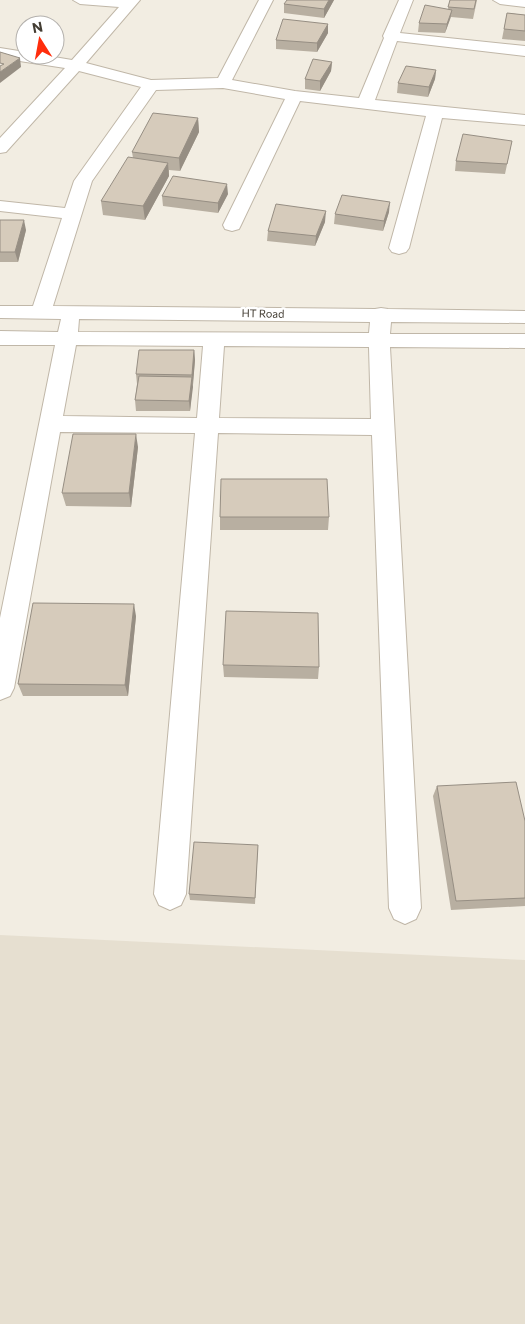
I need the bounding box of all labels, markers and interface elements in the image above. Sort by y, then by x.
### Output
north arrow [15,15,65,65]
text: N [31,17,44,36]
street label: HT Road [241,306,285,320]

